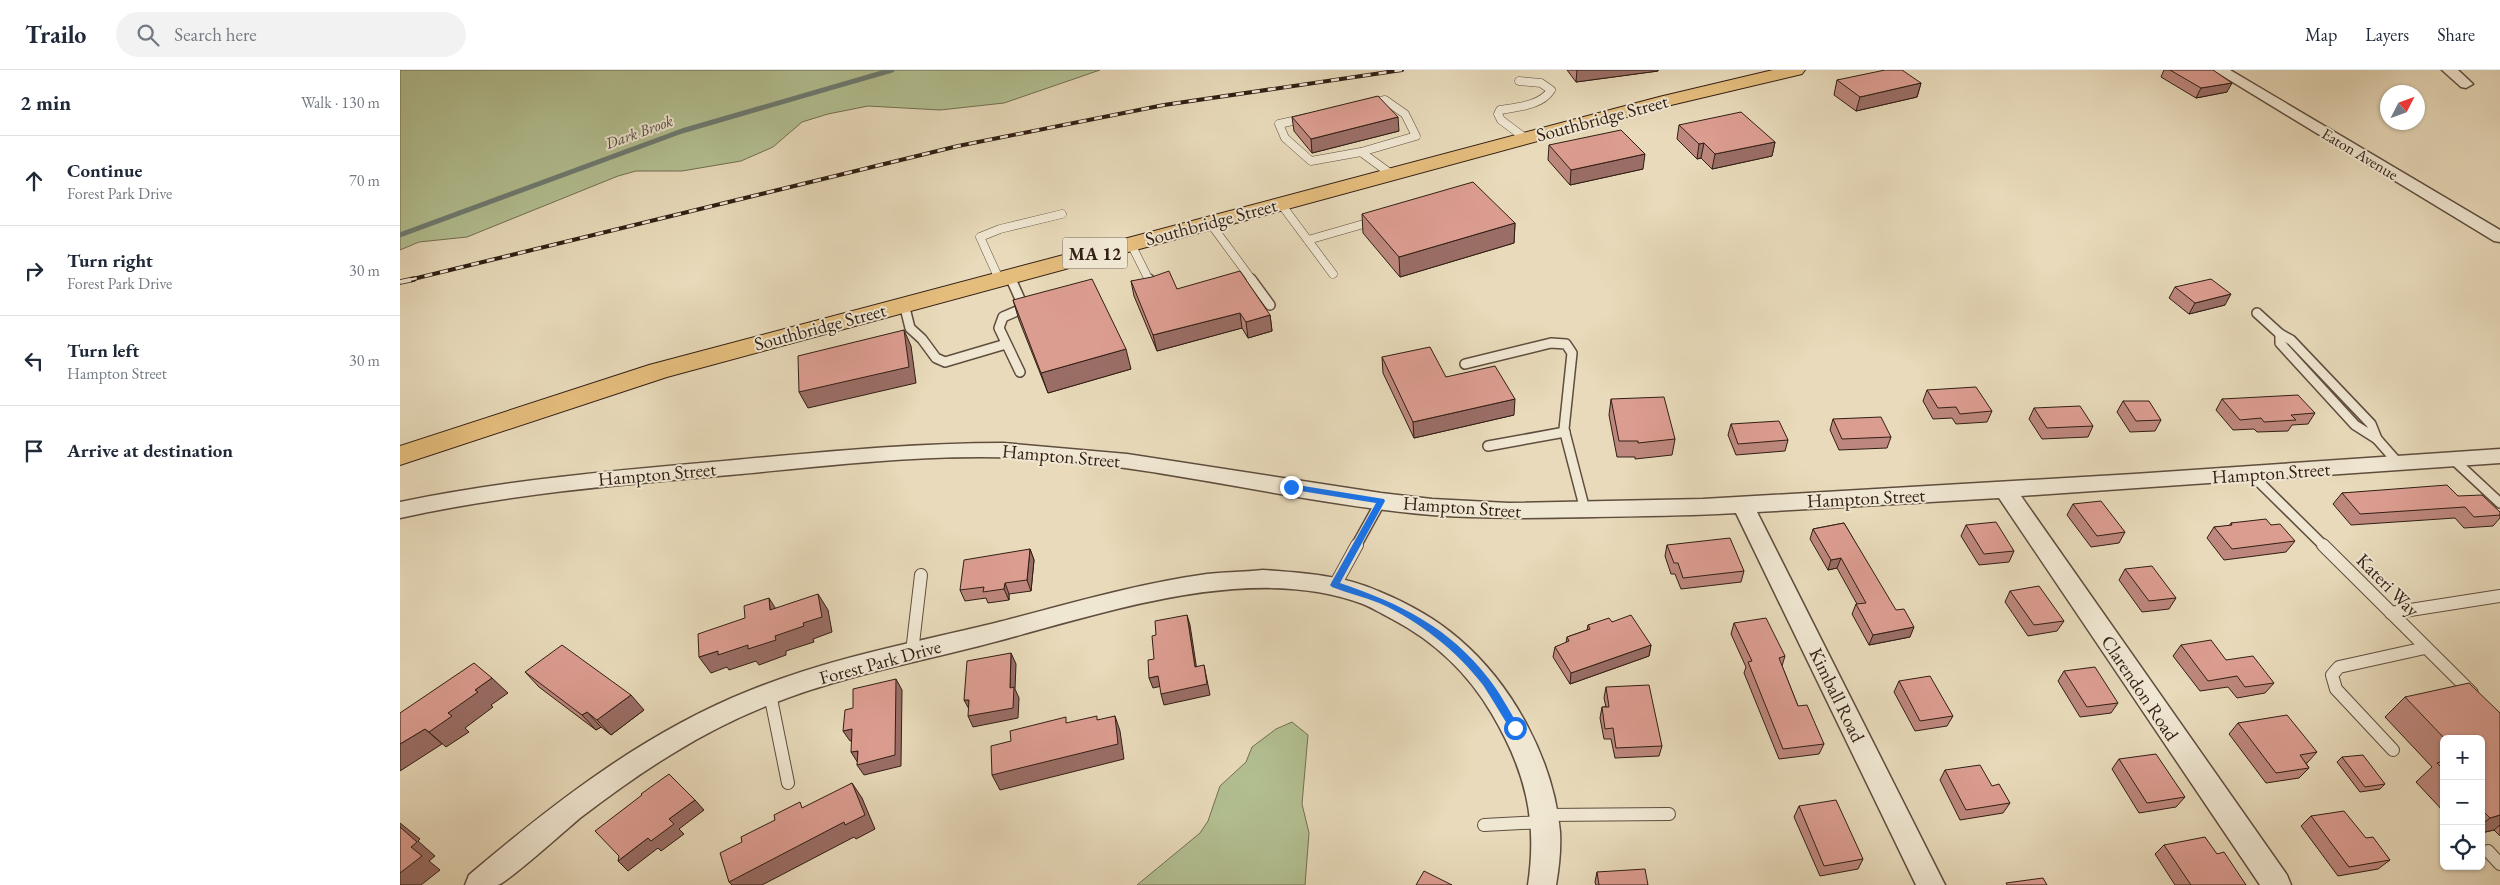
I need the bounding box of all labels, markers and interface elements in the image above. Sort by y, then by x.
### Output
search box [116,12,466,57]
text: Trailo [25,19,86,50]
icon: search [134,21,162,49]
text: Search here [174,22,257,47]
text: Map [2305,23,2337,46]
text: Layers [2365,23,2409,46]
text: Share [2437,23,2475,46]
north arrow [2380,85,2425,130]
street label: Southbridge Street [1533,88,1671,148]
text: 2 min [20,89,71,116]
text: Walk · 130 m [301,92,380,113]
water label: Dark Brook [601,110,676,154]
street label: Eaton Avenue [2318,123,2402,185]
text: Continue [67,158,142,183]
icon: ahead [20,167,48,195]
text: 70 m [349,170,380,191]
text: Forest Park Drive [67,183,172,204]
street label: Southbridge Street [1142,192,1280,252]
road number: MA 12 [1062,238,1128,268]
text: Turn right [67,248,153,273]
icon: right [20,257,48,285]
text: 30 m [349,260,380,281]
text: Forest Park Drive [67,273,172,294]
street label: Southbridge Street [751,297,889,357]
text: Turn left [67,338,139,363]
icon: left [20,347,48,375]
text: 30 m [349,350,380,371]
text: Hampton Street [67,363,167,384]
icon: arrive [20,437,48,465]
text: Arrive at destination [67,438,233,463]
street label: Hampton Street [1001,438,1121,474]
street label: Hampton Street [597,456,717,492]
street label: Hampton Street [2211,456,2331,490]
route end [1280,476,1303,499]
street label: Hampton Street [1806,482,1926,514]
street label: Hampton Street [1402,490,1522,524]
street label: Kateri Way [2351,548,2426,623]
street label: Clarendon Road [2096,630,2185,746]
street label: Forest Park Drive [816,634,944,690]
street label: Kimball Road [1803,644,1871,747]
route start [1504,717,1527,740]
map controls [2440,735,2485,870]
button: + [2440,735,2485,780]
button: − [2440,780,2485,825]
button: locate [2440,825,2485,870]

